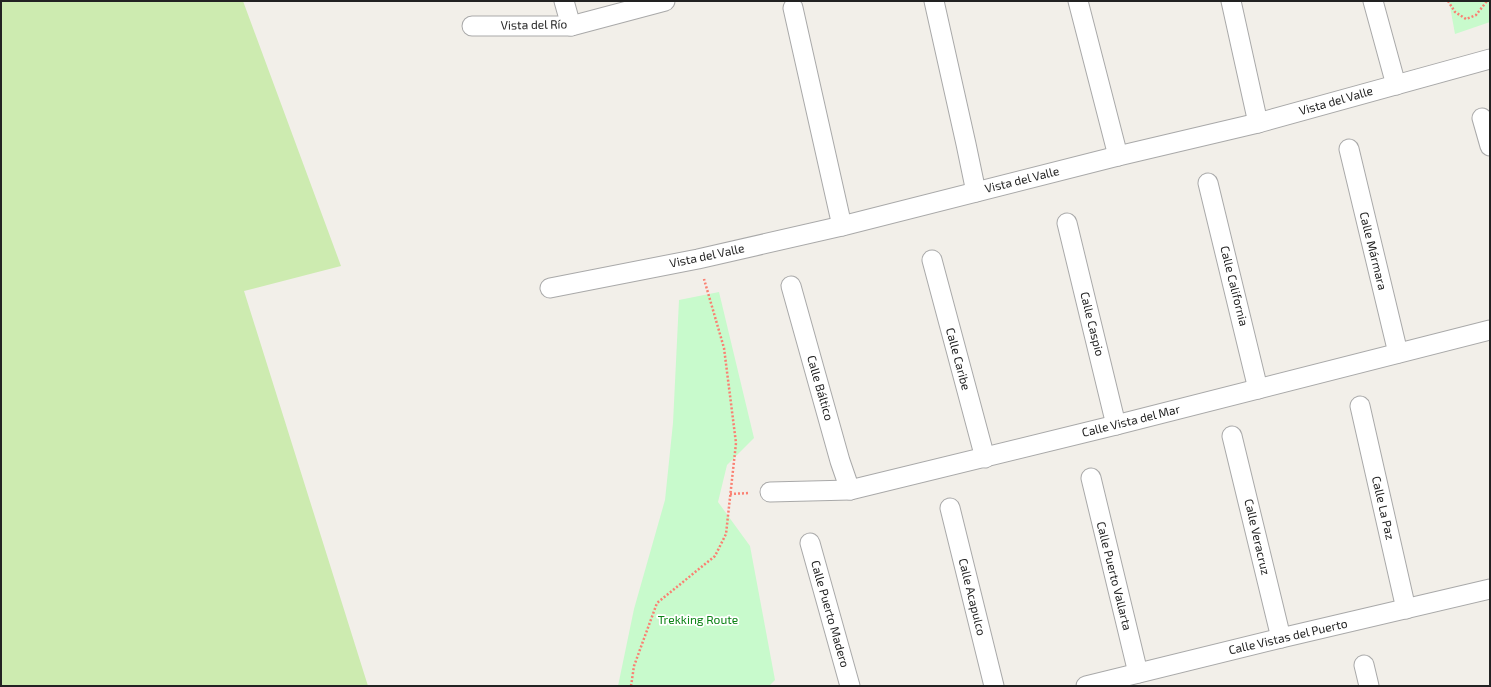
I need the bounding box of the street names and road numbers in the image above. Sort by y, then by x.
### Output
street label: Vista del Río [501,16,568,32]
street label: Vista del Valle [1297,83,1374,117]
street label: Vista del Valle [983,163,1060,195]
street label: Calle Mármara [1357,210,1390,291]
street label: Vista del Valle [668,240,746,270]
street label: Calle California [1218,244,1252,327]
street label: Calle Caspio [1078,290,1108,358]
street label: Calle Caribe [944,326,974,392]
street label: Calle Báltico [805,353,837,422]
street label: Calle Vista del Mar [1080,401,1182,439]
street label: Calle La Paz [1370,475,1398,541]
street label: Calle Veracruz [1242,497,1274,576]
street label: Calle Puerto Vallarta [1095,520,1135,632]
street label: Calle Acapulco [957,557,989,637]
street label: Calle Puerto Madero [809,559,853,669]
street label: Calle Vistas del Puerto [1227,615,1349,657]

